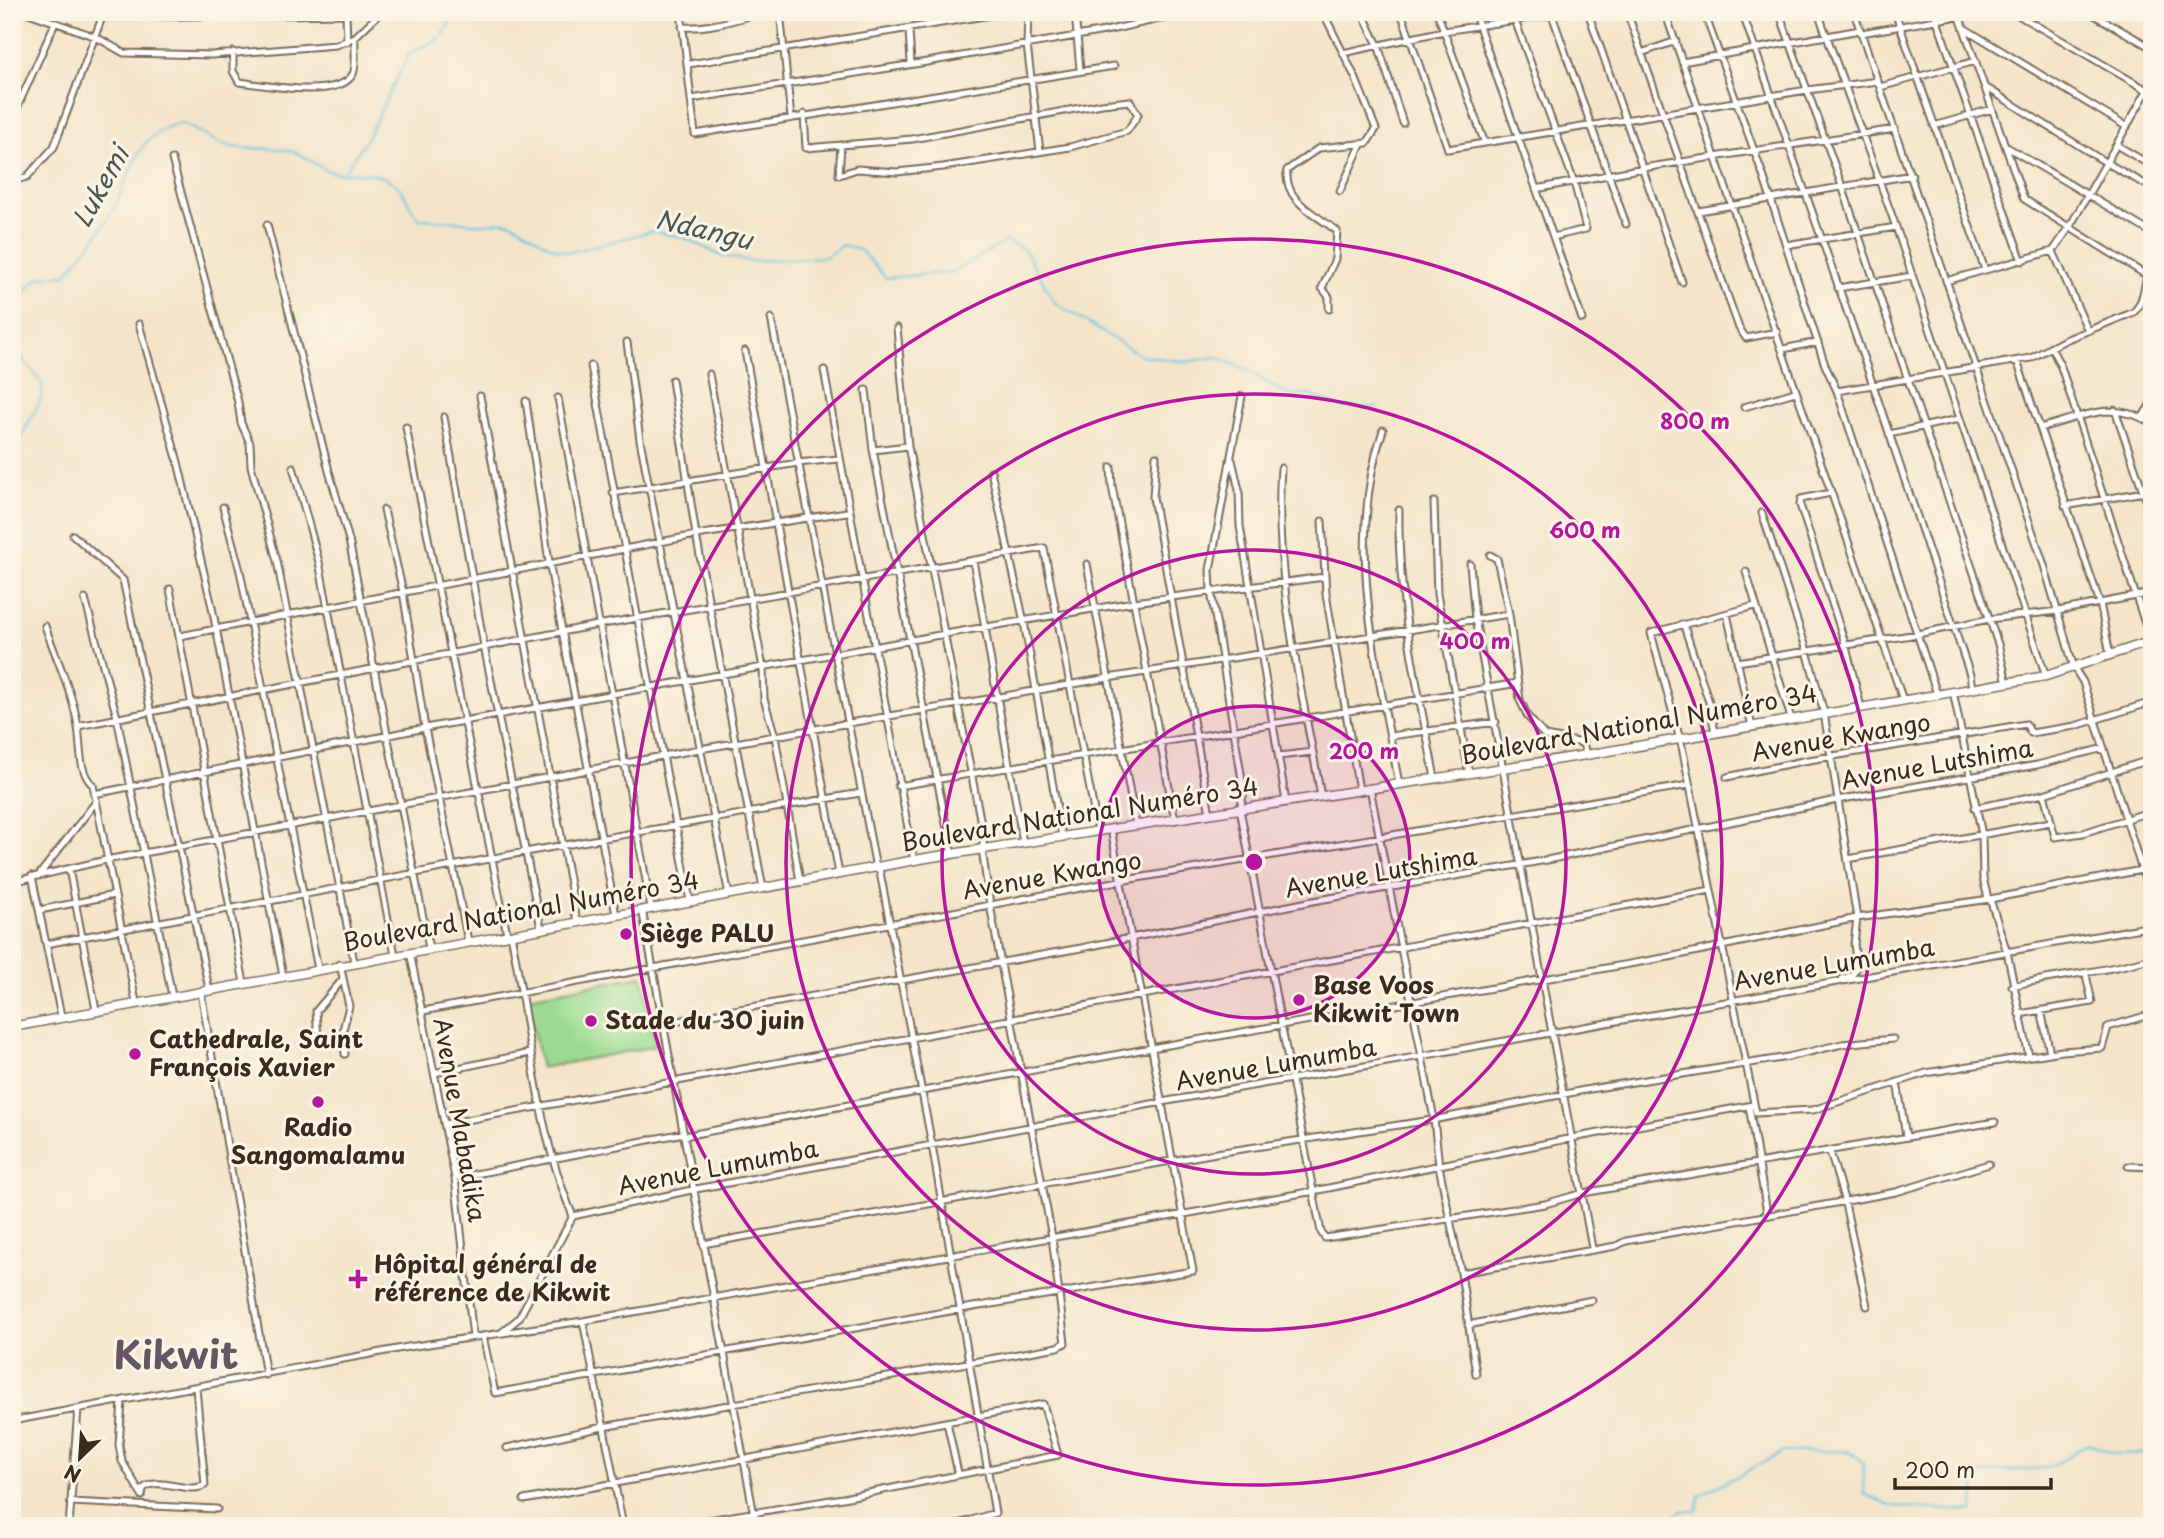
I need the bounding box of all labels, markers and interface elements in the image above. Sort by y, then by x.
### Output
water label: Lukemi [61,135,140,234]
water label: Ndangu [652,199,759,259]
text: 800 m [1660,404,1730,436]
text: 600 m [1549,513,1621,545]
text: 400 m [1440,624,1510,656]
street label: Boulevard National Numéro 34 [1458,674,1819,772]
street label: Avenue Kwango [1748,703,1933,769]
street label: Avenue Lutshima [1838,728,2035,798]
text: 200 m [1329,734,1399,766]
street label: Boulevard National Numéro 34 [899,767,1261,859]
street label: Avenue Lutshima [1282,836,1479,906]
street label: Avenue Kwango [959,841,1144,907]
centre of rings [1242,850,1266,874]
street label: Boulevard National Numéro 34 [340,861,701,959]
place label: Siège PALU [640,914,774,950]
marker: Siège PALU [618,926,634,942]
street label: Avenue Lumumba [1730,928,1937,998]
place label: Base Voos Kikwit Town [1313,966,1460,1030]
marker: Base Voos Kikwit Town [1291,992,1307,1008]
place label: Stade du 30 juin [605,1001,805,1037]
marker: Stade du 30 juin [583,1013,599,1029]
street label: Avenue Mabadika [425,1015,497,1225]
place label: Cathedrale, Saint François Xavier [149,1020,363,1084]
street label: Avenue Lumumba [1172,1028,1379,1098]
marker: Cathedrale, Saint François Xavier [127,1046,143,1062]
marker: Radio Sangomalamu [310,1094,326,1110]
place label: Radio Sangomalamu [231,1108,405,1172]
street label: Avenue Lumumba [614,1129,821,1203]
place label: Hôpital général de référence de Kikwit [374,1245,611,1309]
marker: Hôpital général de référence de Kikwit [348,1269,368,1289]
district label: Kikwit [113,1325,239,1382]
north arrow [46,1422,116,1492]
scale bar [1895,1447,2050,1491]
text: 200 m [1905,1453,1975,1485]
text: N [60,1458,85,1490]

